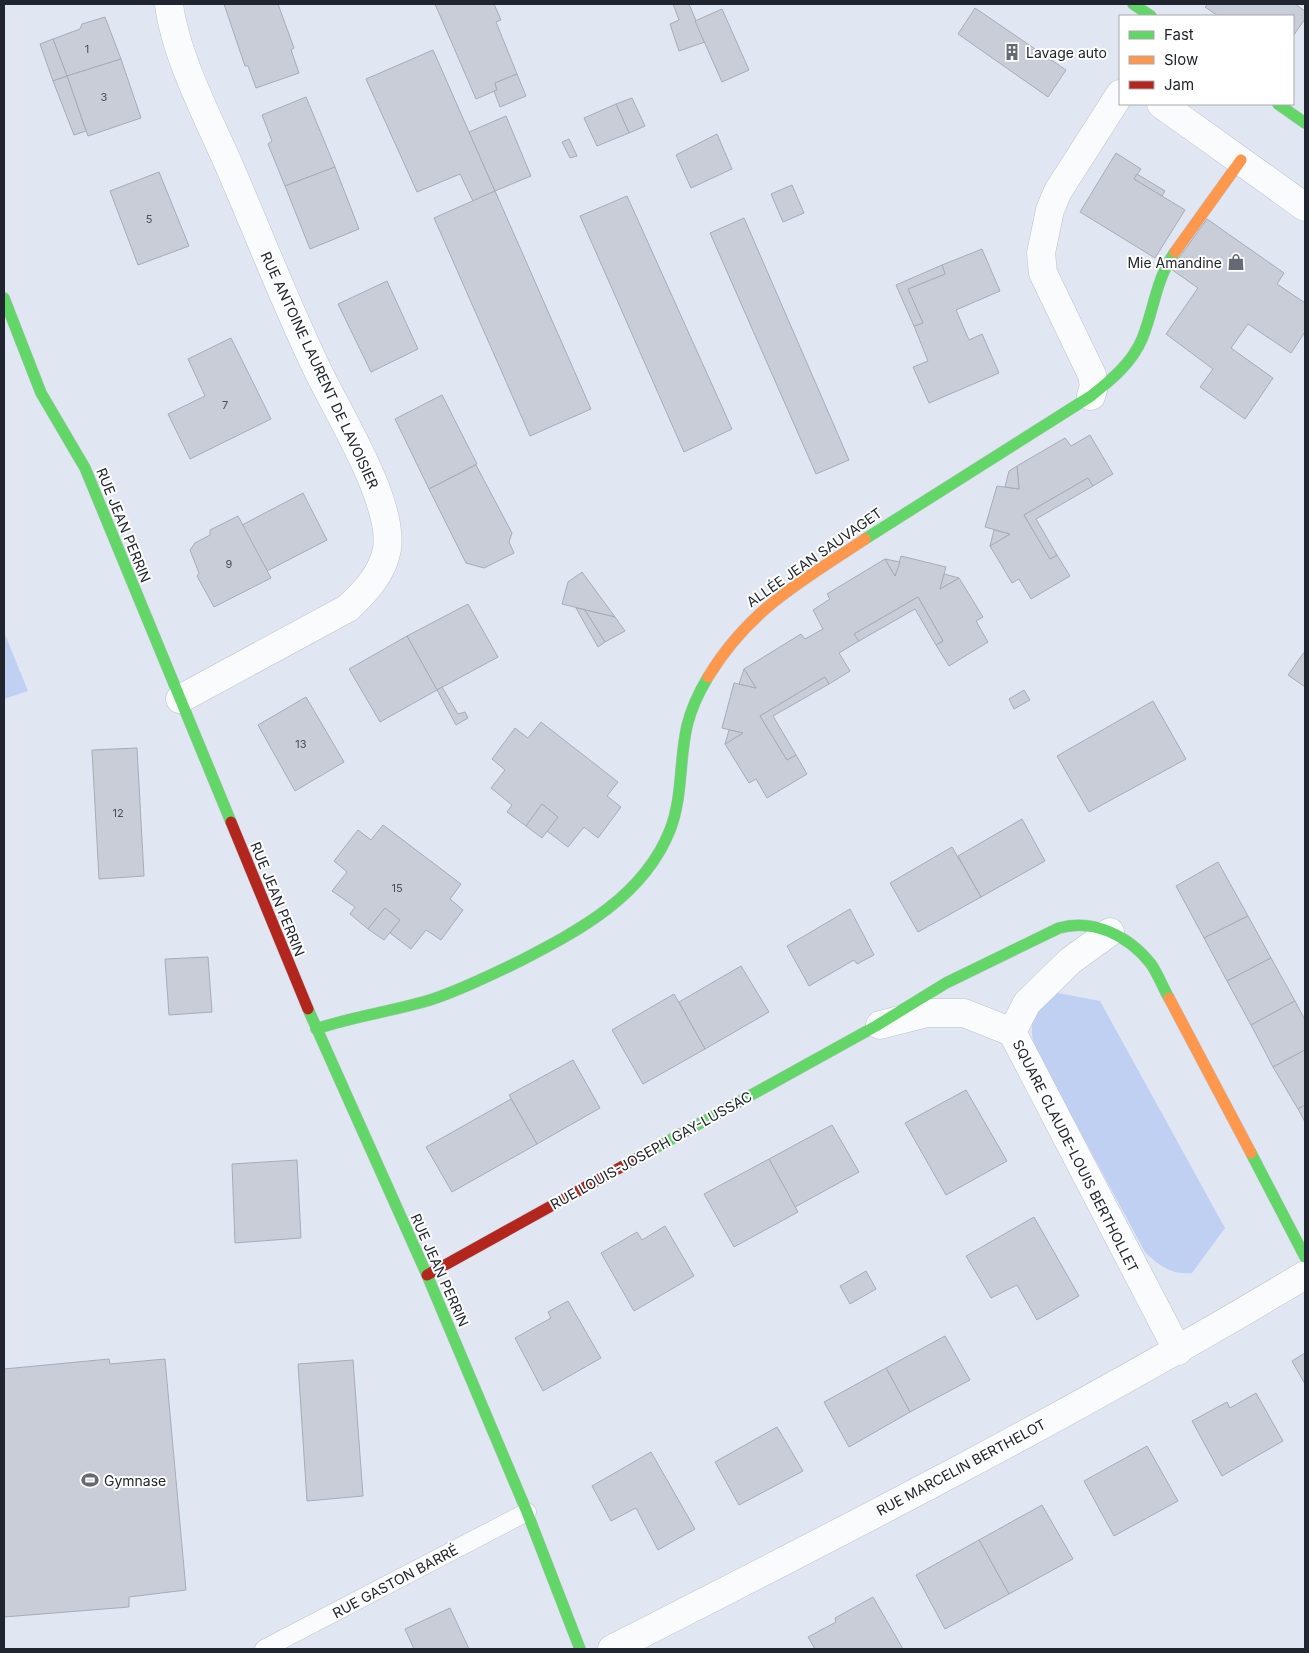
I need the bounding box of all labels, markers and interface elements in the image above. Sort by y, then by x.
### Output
legend [1119,15,1294,105]
text: Fast [1164,25,1194,44]
house number: 1 [85,42,89,56]
building icon: Lavage auto [1002,42,1022,62]
place label: Lavage auto [1026,44,1107,61]
text: Slow [1164,50,1198,69]
text: Jam [1164,75,1194,94]
house number: 3 [101,90,108,104]
house number: 5 [146,212,153,226]
street label: RUE ANTOINE LAURENT DE LAVOISIER [257,249,383,491]
shop icon: Mie Amandine [1226,252,1246,272]
place label: Mie Amandine [1127,254,1222,271]
house number: 7 [222,398,228,412]
street label: RUE JEAN PERRIN [93,465,155,585]
street label: ALLÉE JEAN SAUVAGET [743,504,885,610]
house number: 9 [226,557,233,571]
house number: 13 [295,737,307,751]
house number: 12 [112,806,124,820]
street label: RUE JEAN PERRIN [247,839,309,959]
house number: 15 [391,881,403,895]
street label: SQUARE CLAUDE-LOUIS BERTHOLLET [1010,1037,1142,1275]
street label: RUE LOUIS-JOSEPH GAY-LUSSAC [547,1087,755,1213]
street label: RUE JEAN PERRIN [407,1211,473,1329]
street label: RUE MARCELIN BERTHELOT [873,1415,1049,1519]
sports icon: Gymnase [80,1470,100,1490]
place label: Gymnase [104,1472,166,1489]
street label: RUE GASTON BARRÉ [329,1541,461,1621]

